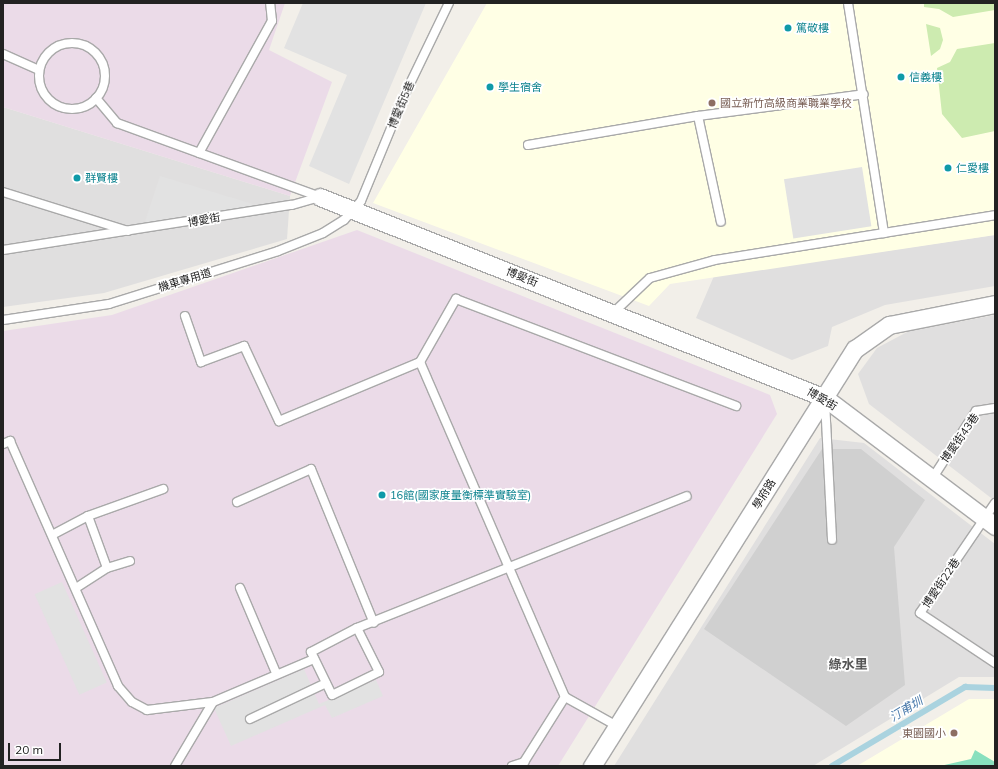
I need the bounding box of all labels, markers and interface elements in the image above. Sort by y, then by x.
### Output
place label: 篤敬樓 [796,21,829,35]
marker: 篤敬樓 [783,23,793,33]
place label: 信義樓 [909,70,942,84]
marker: 信義樓 [896,72,906,82]
street label: 博愛街5巷 [385,79,417,131]
place label: 學生宿舍 [498,80,542,94]
marker: 學生宿舍 [485,82,495,92]
place label: 國立新竹高級商業職業學校 [720,96,852,110]
marker: 國立新竹高級商業職業學校 [707,98,717,108]
place label: 仁愛樓 [956,161,989,175]
marker: 仁愛樓 [943,163,953,173]
place label: 群賢樓 [85,171,118,185]
marker: 群賢樓 [72,173,82,183]
street label: 博愛街 [187,211,221,229]
street label: 博愛街 [504,265,540,289]
street label: 機車專用道 [157,266,213,294]
street label: 博愛街 [804,385,840,413]
street label: 博愛街43巷 [938,411,982,465]
street label: 學府路 [750,477,778,511]
place label: 16館(國家度量衡標準實驗室) [390,488,531,502]
marker: 16館(國家度量衡標準實驗室) [377,490,387,500]
street label: 博愛街22巷 [920,556,962,610]
district label: 綠水里 [829,656,867,672]
water label: 汀甫圳 [887,694,925,724]
place label: 東園國小 [902,726,946,740]
marker: 東園國小 [949,728,959,738]
scale bar [10,735,63,761]
text: 20 m [15,742,43,757]

